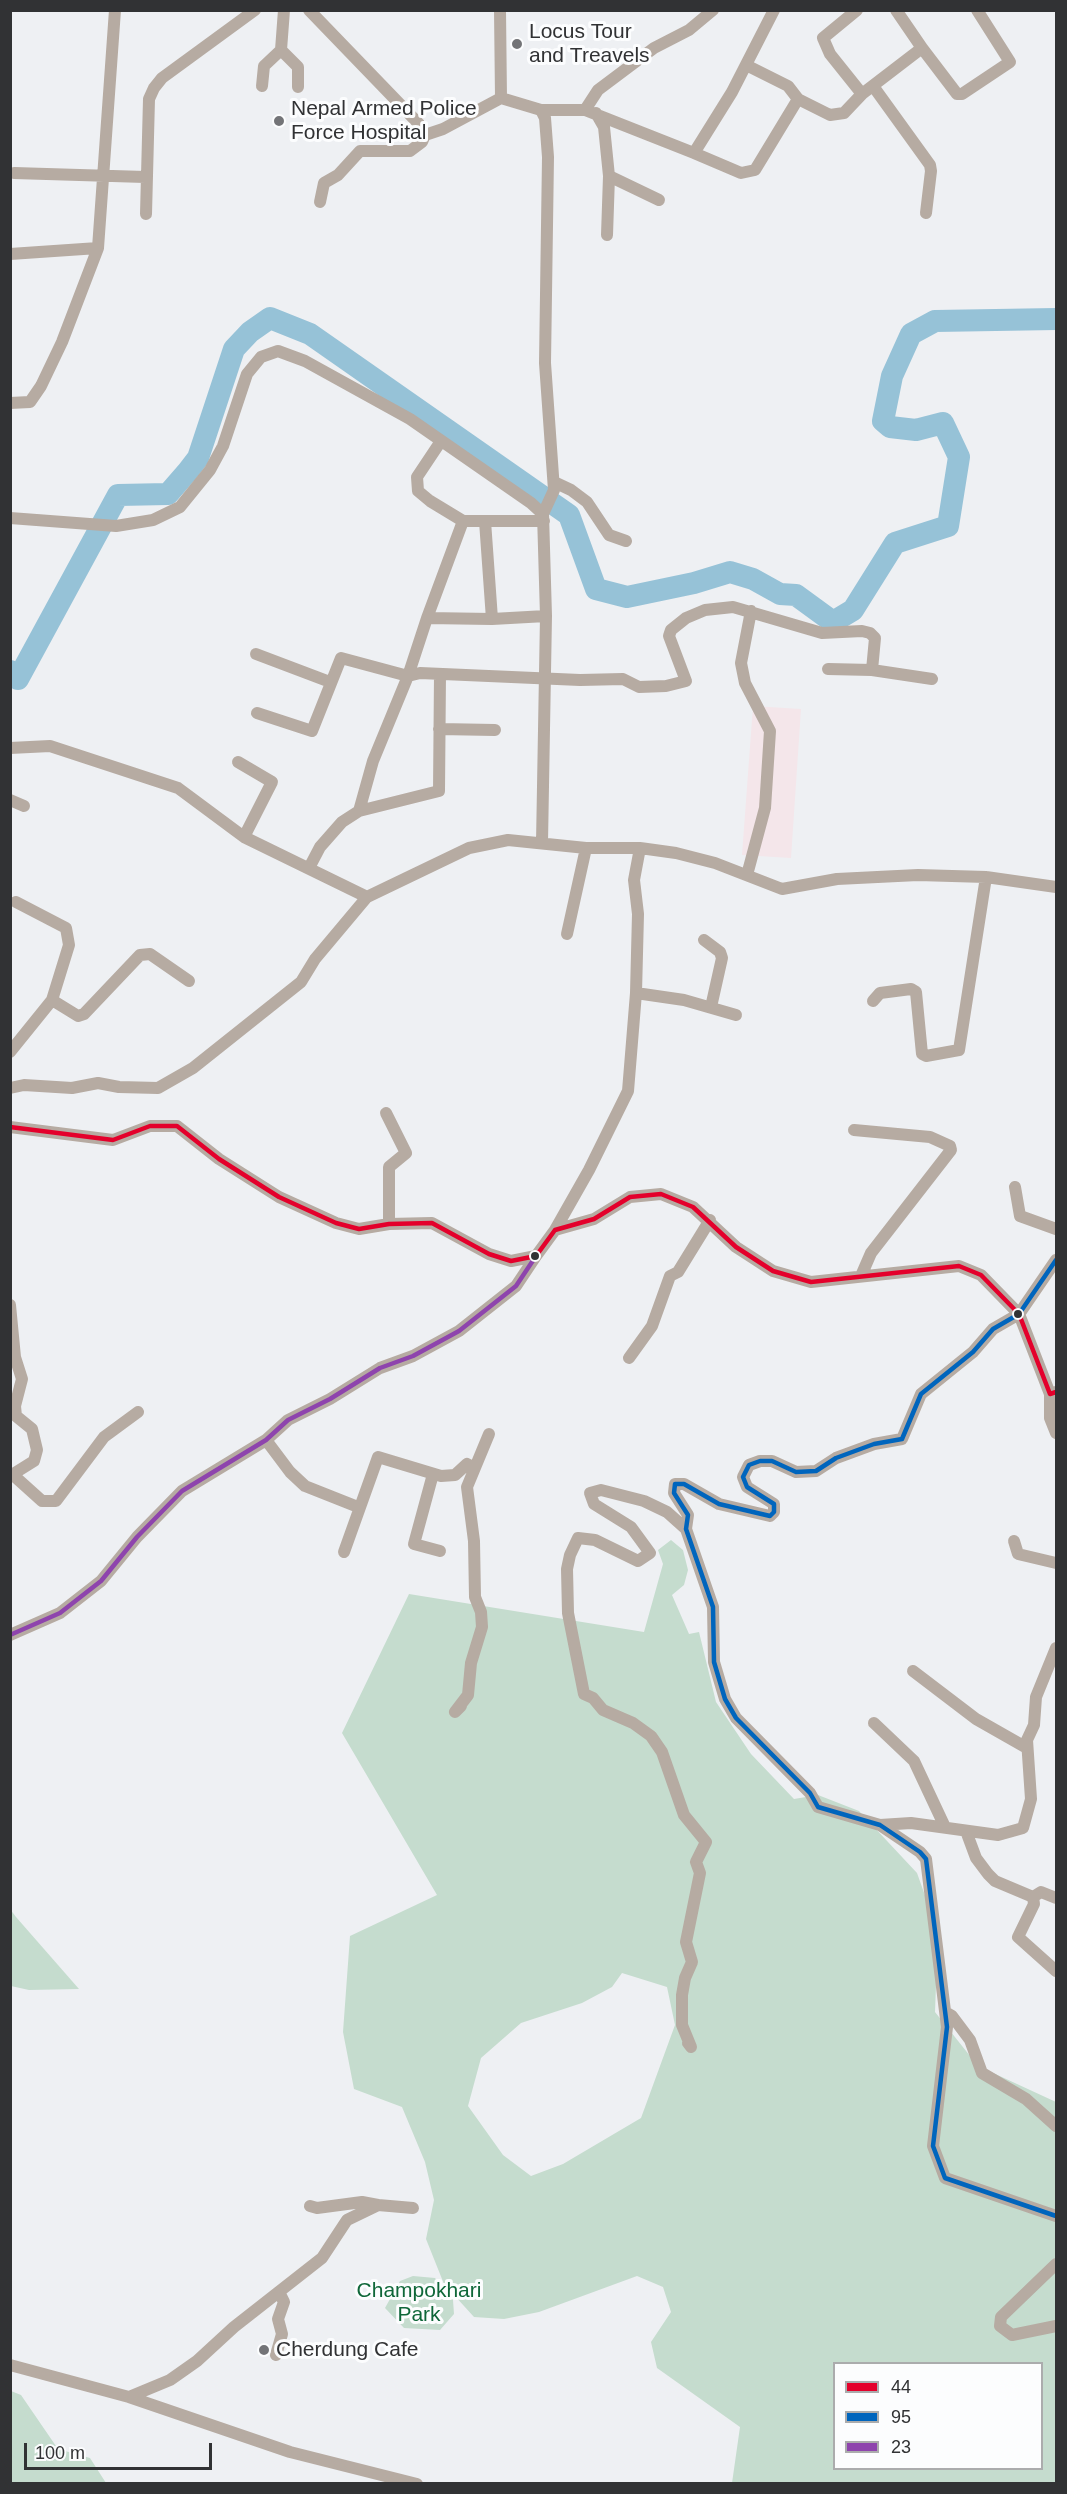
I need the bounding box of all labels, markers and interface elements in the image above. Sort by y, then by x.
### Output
place label: Locus Tour and Treavels [529,19,650,69]
marker: Locus Tour and Treavels [510,37,524,51]
place label: Nepal Armed Police Force Hospital [291,96,477,146]
marker: Nepal Armed Police Force Hospital [272,114,286,128]
unlabelled marker [529,1250,541,1262]
unlabelled marker [1012,1308,1024,1320]
park label: Champokhari Park [357,2278,481,2328]
place label: Cherdung Cafe [276,2337,418,2363]
marker: Cherdung Cafe [257,2343,271,2357]
legend [833,2362,1043,2470]
text: 44 [891,2377,911,2397]
text: 95 [891,2407,911,2427]
scale bar [27,2431,214,2469]
text: 23 [891,2437,911,2457]
text: 100 m [35,2443,85,2463]

